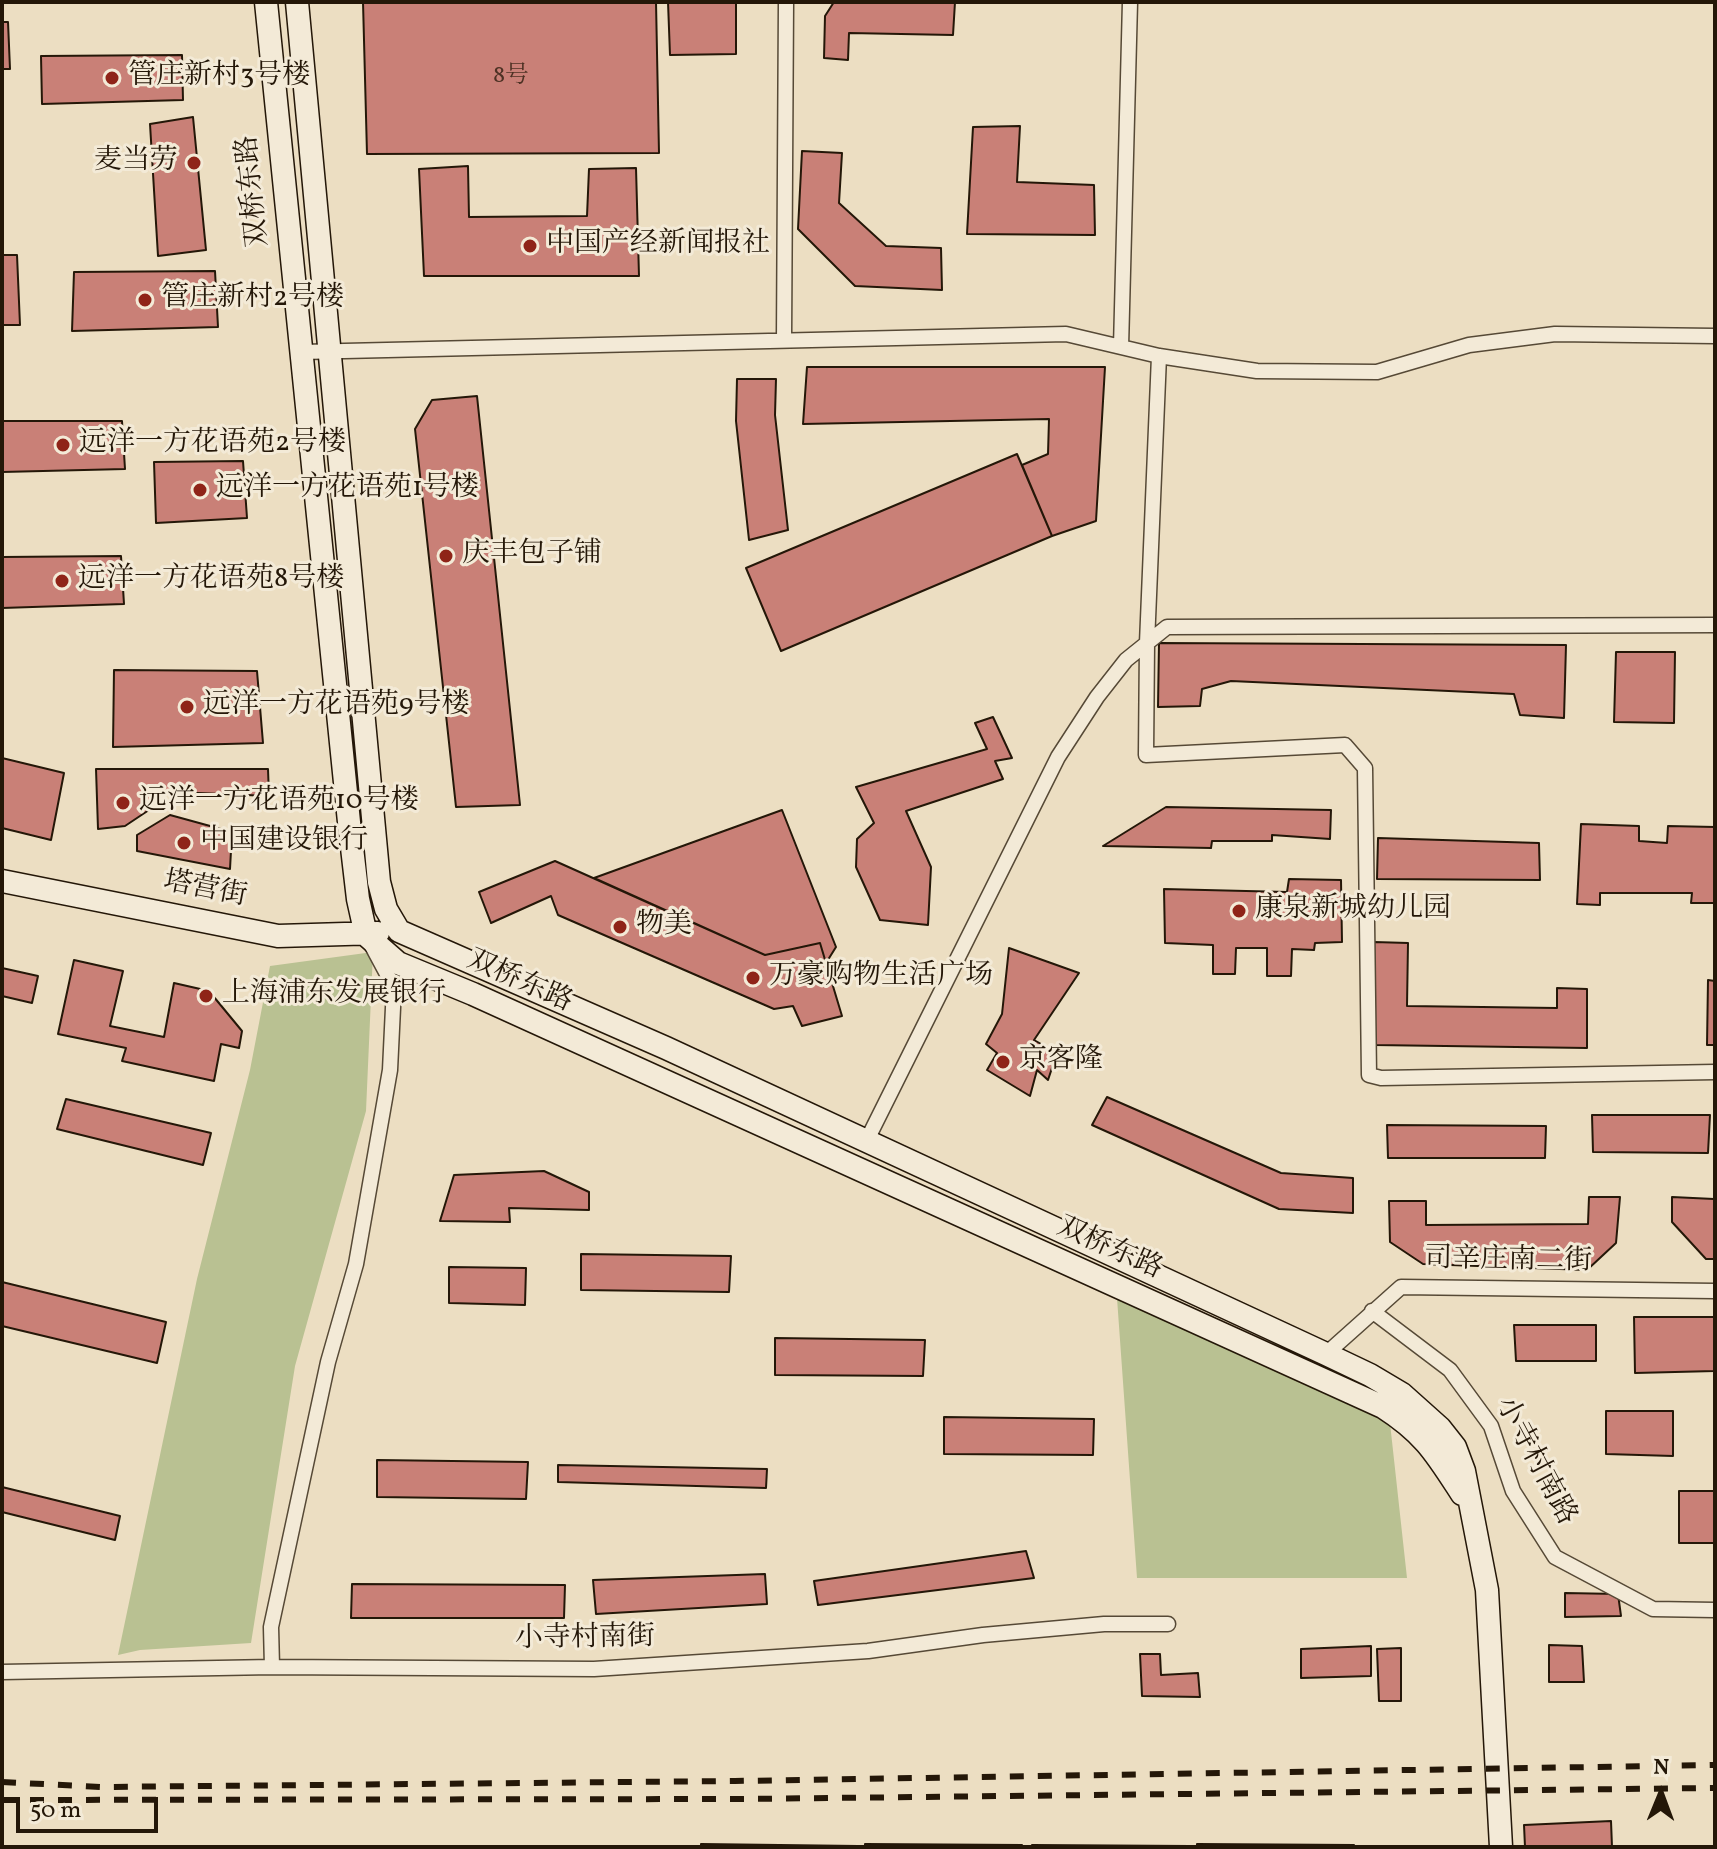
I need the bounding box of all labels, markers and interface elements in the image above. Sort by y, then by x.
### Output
place label: 管庄新村3号楼 [128,61,310,95]
house number: 8号 [493,64,529,92]
marker: 管庄新村3号楼 [103,69,121,87]
street label: 双桥东路 [232,134,278,248]
place label: 麦当劳 [94,146,178,180]
marker: 麦当劳 [185,154,203,172]
place label: 中国产经新闻报社 [546,229,770,263]
marker: 中国产经新闻报社 [521,237,539,255]
place label: 管庄新村2号楼 [161,283,344,317]
marker: 管庄新村2号楼 [136,291,154,309]
place label: 远洋一方花语苑2号楼 [79,428,346,462]
marker: 远洋一方花语苑2号楼 [54,436,72,454]
place label: 远洋一方花语苑1号楼 [216,473,479,507]
marker: 远洋一方花语苑1号楼 [191,481,209,499]
place label: 庆丰包子铺 [462,539,602,573]
marker: 庆丰包子铺 [437,547,455,565]
place label: 远洋一方花语苑8号楼 [78,564,344,598]
marker: 远洋一方花语苑8号楼 [53,572,71,590]
place label: 远洋一方花语苑9号楼 [203,690,470,724]
marker: 远洋一方花语苑9号楼 [178,698,196,716]
place label: 远洋一方花语苑10号楼 [139,786,419,820]
marker: 远洋一方花语苑10号楼 [114,794,132,812]
place label: 中国建设银行 [200,826,368,860]
marker: 中国建设银行 [175,834,193,852]
street label: 塔营街 [161,866,249,916]
place label: 康泉新城幼儿园 [1255,894,1451,928]
marker: 康泉新城幼儿园 [1230,902,1248,920]
place label: 物美 [636,910,692,944]
marker: 物美 [611,918,629,936]
street label: 双桥东路 [461,945,577,1021]
place label: 万豪购物生活广场 [769,961,993,995]
marker: 万豪购物生活广场 [744,969,762,987]
place label: 上海浦东发展银行 [222,979,446,1013]
marker: 上海浦东发展银行 [197,987,215,1005]
place label: 京客隆 [1019,1045,1103,1079]
marker: 京客隆 [994,1053,1012,1071]
street label: 双桥东路 [1051,1212,1167,1288]
street label: 司辛庄南二街 [1424,1244,1592,1280]
street label: 小寺村南路 [1486,1392,1582,1532]
street label: 小寺村南街 [515,1622,655,1658]
north arrow [1621,1753,1701,1833]
text: N [1653,1753,1670,1784]
scale bar [20,1781,162,1831]
text: 50 m [30,1794,82,1828]

